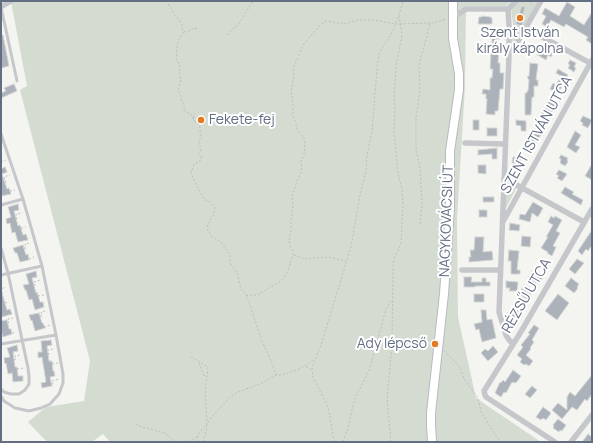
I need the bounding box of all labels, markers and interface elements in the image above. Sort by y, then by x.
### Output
marker: Szent István király kápolna [515,13,525,23]
place label: Szent István király kápolna [477,25,563,58]
street label: SZENT ISTVÁN UTCA [498,73,576,197]
place label: Fekete-fej [209,112,275,128]
marker: Fekete-fej [196,115,206,125]
street label: NAGYKOVÁCSI ÚT [437,165,457,277]
street label: RÉZSŰ UTCA [499,256,555,336]
place label: Ady lépcső [357,336,427,352]
marker: Ady lépcső [430,339,440,349]

